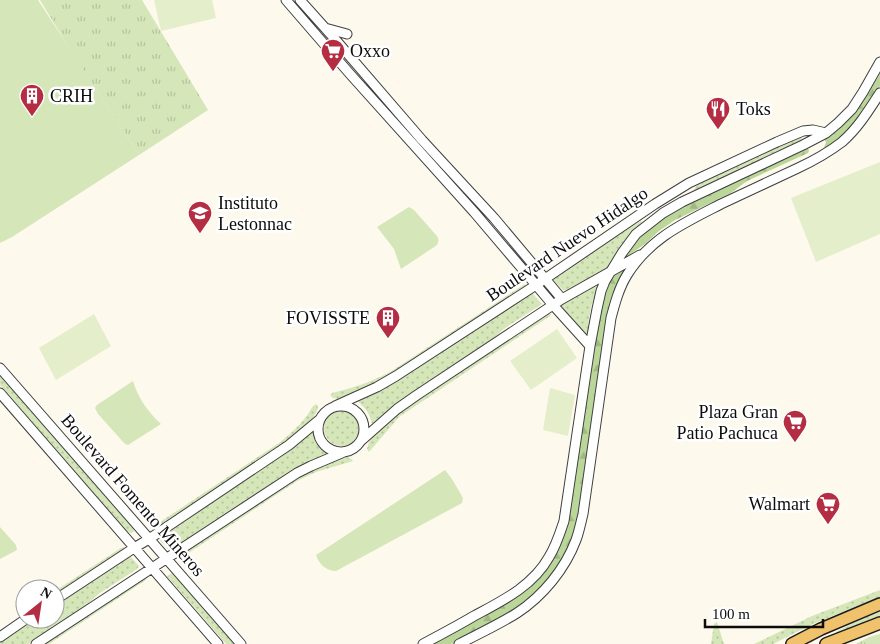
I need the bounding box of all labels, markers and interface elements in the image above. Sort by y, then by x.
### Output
supermarket icon: Oxxo [320,38,346,72]
place label: Oxxo [350,41,390,61]
building icon: CRIH [19,83,45,117]
place label: CRIH [50,86,93,106]
restaurant icon: Toks [705,96,731,130]
place label: Toks [736,99,771,119]
street label: Boulevard Nuevo Hidalgo [483,183,651,305]
place label: Instituto Lestonnac [218,193,292,234]
school or university icon: Instituto Lestonnac [187,200,213,234]
building icon: FOVISSTE [375,305,401,339]
place label: FOVISSTE [286,308,370,328]
place label: Plaza Gran Patio Pachuca [677,402,778,443]
supermarket icon: Plaza Gran Patio Pachuca [782,409,808,443]
street label: Boulevard Fomento Mineros [57,410,209,580]
supermarket icon: Walmart [815,491,841,525]
place label: Walmart [748,494,810,514]
north arrow [15,579,65,629]
text: N [38,584,54,602]
scale bar [705,596,822,628]
text: 100 m [712,606,750,622]

